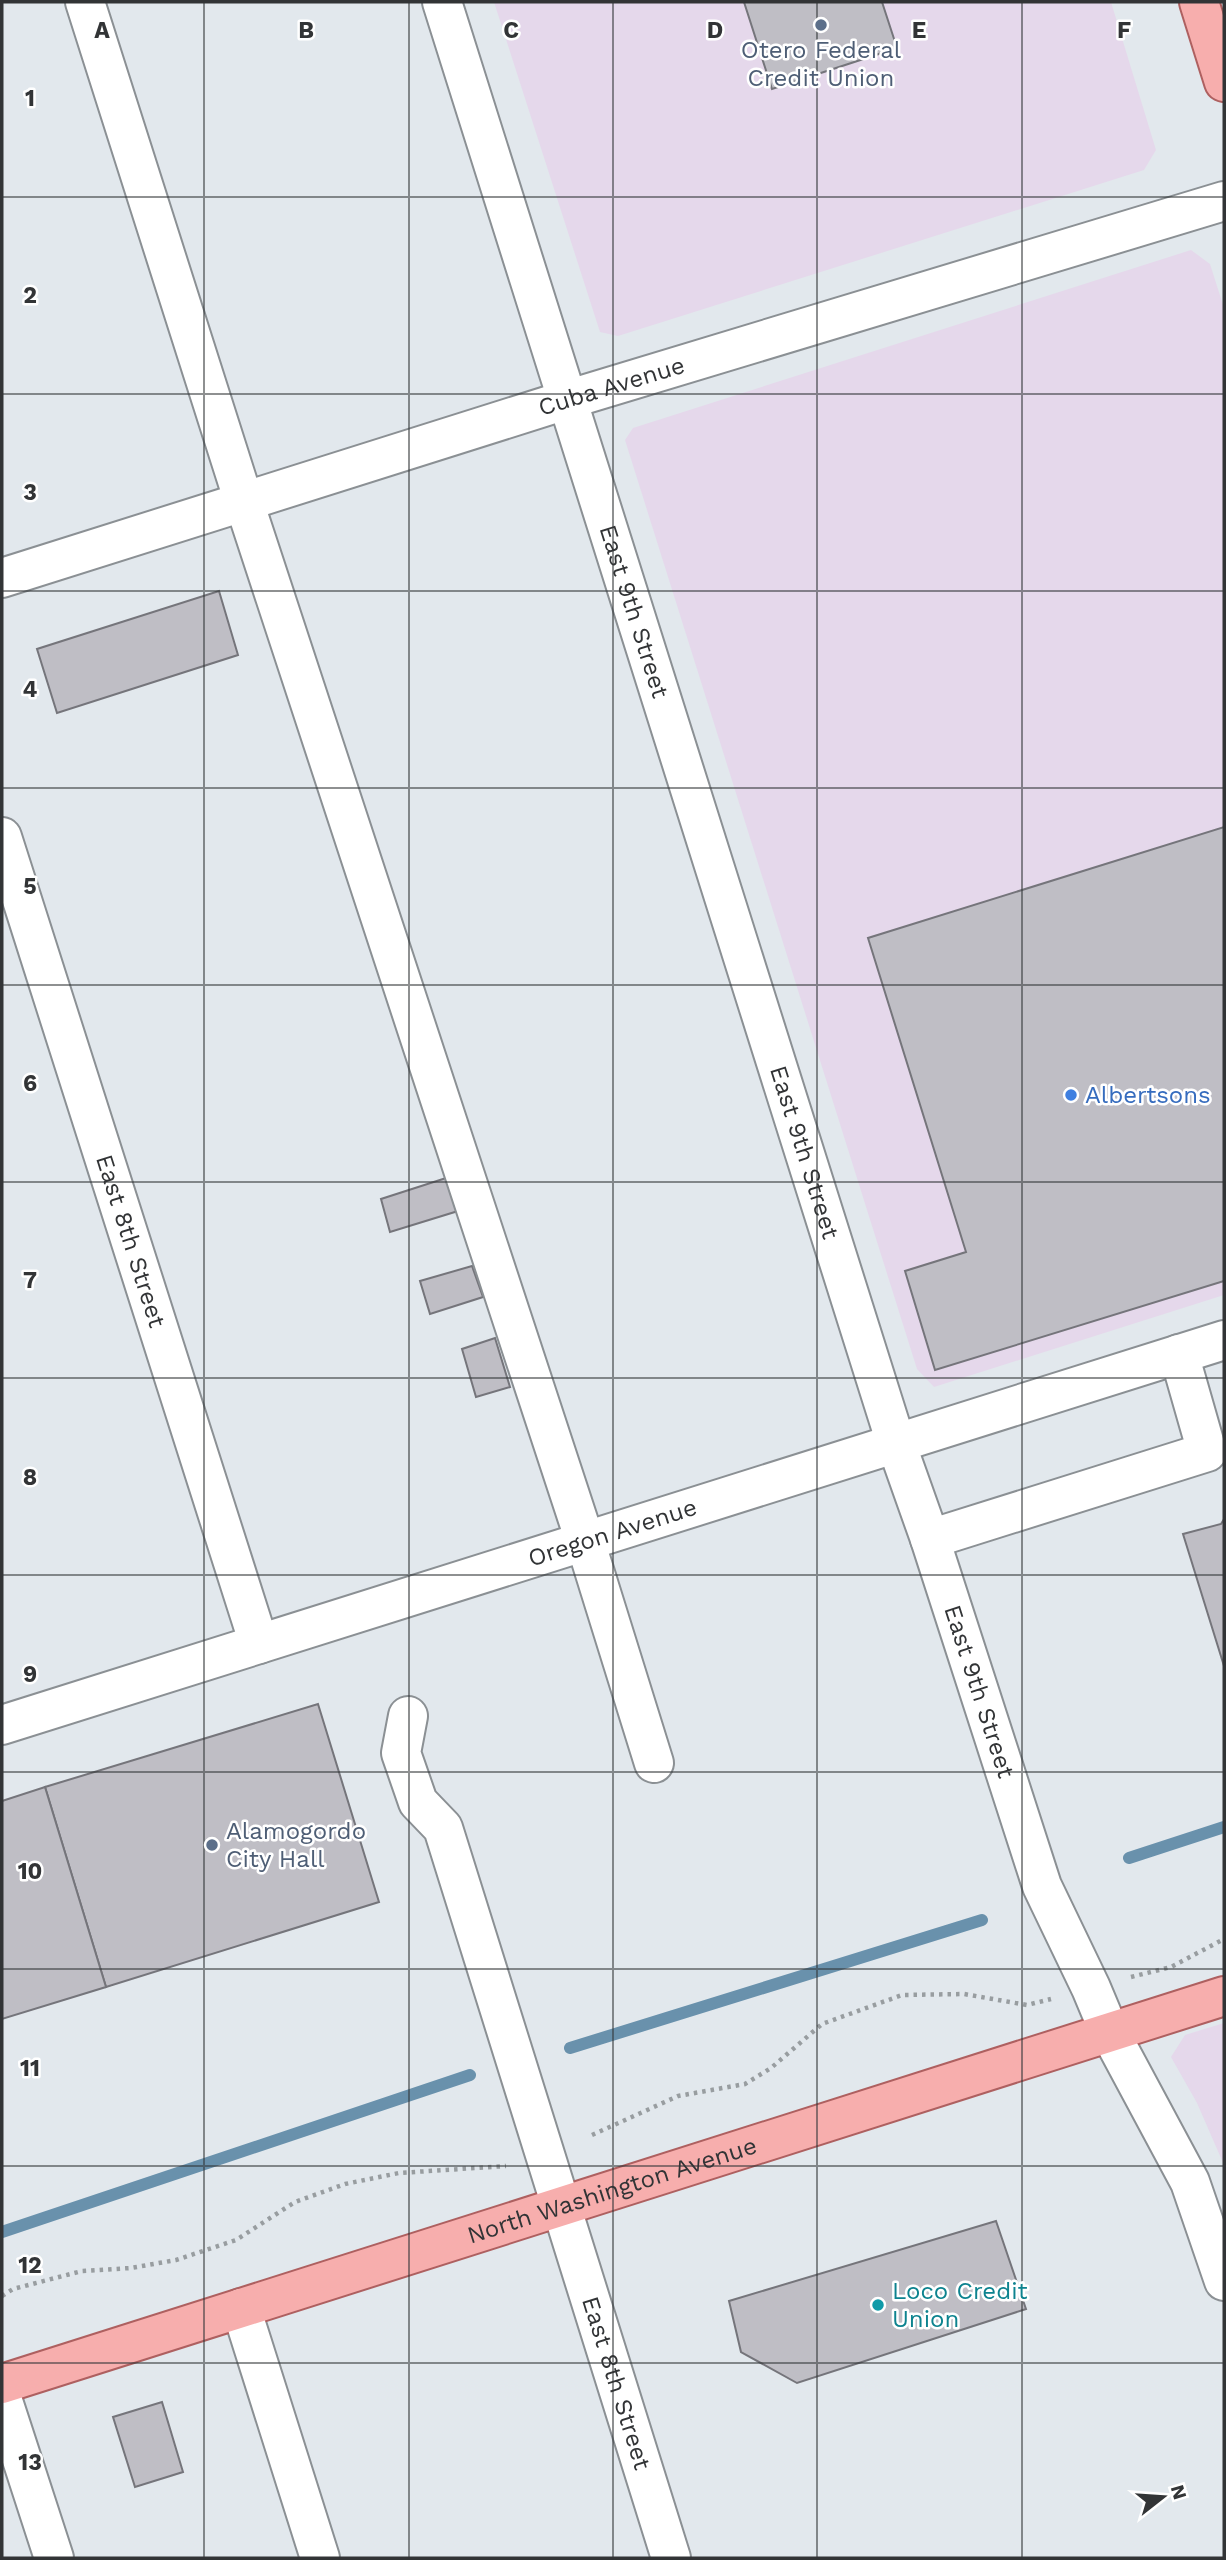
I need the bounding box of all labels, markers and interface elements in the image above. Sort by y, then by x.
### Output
text: A [94,17,110,44]
text: B [298,17,314,44]
text: C [503,17,519,44]
text: D [707,17,723,44]
marker: Otero Federal Credit Union [813,17,829,33]
text: E [912,17,926,44]
text: F [1117,17,1131,44]
place label: Otero Federal Credit Union [741,36,902,92]
text: 1 [25,85,35,112]
text: 2 [23,282,37,309]
street label: Cuba Avenue [535,351,688,422]
text: 3 [23,479,37,506]
street label: East 9th Street [594,521,674,702]
text: 4 [23,676,38,703]
text: 5 [23,873,37,900]
street label: East 9th Street [764,1062,845,1242]
text: 6 [23,1070,37,1097]
place label: Albertsons [1085,1081,1211,1109]
marker: Albertsons [1063,1087,1079,1103]
street label: East 8th Street [90,1151,171,1331]
text: 7 [23,1267,37,1294]
text: 8 [23,1464,37,1491]
street label: Oregon Avenue [525,1493,700,1572]
street label: East 9th Street [938,1602,1020,1782]
text: 9 [23,1661,37,1688]
place label: Alamogordo City Hall [226,1817,366,1873]
marker: Alamogordo City Hall [204,1837,220,1853]
text: 10 [18,1858,42,1885]
text: 11 [20,2055,40,2082]
street label: North Washington Avenue [464,2131,760,2249]
text: 12 [18,2252,42,2279]
place label: Loco Credit Union [892,2277,1028,2333]
street label: East 8th Street [576,2293,657,2473]
marker: Loco Credit Union [870,2297,886,2313]
text: 13 [18,2449,42,2476]
north arrow [1128,2462,1198,2532]
text: N [1166,2482,1192,2502]

